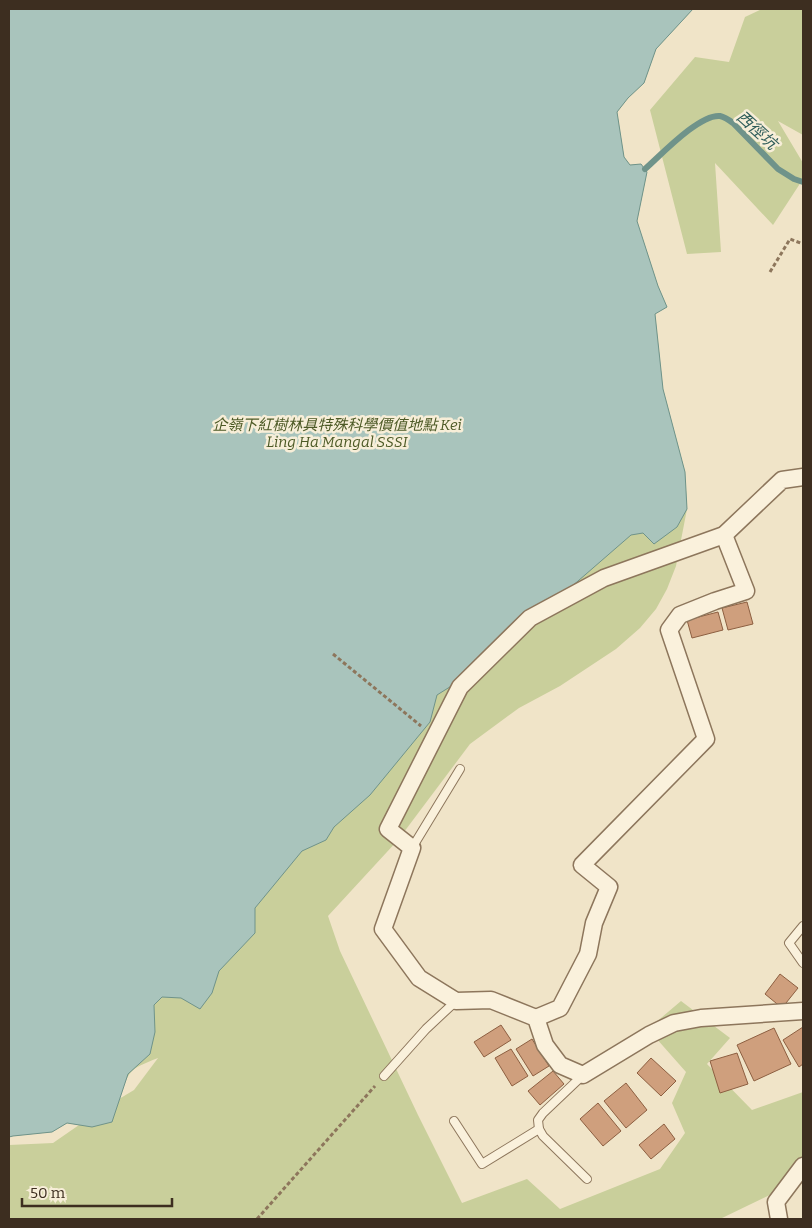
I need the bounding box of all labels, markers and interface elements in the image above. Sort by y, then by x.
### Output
water label: 西徑坑 [733,107,783,154]
park label: 企嶺下紅樹林具特殊科學價值地點 Kei Ling Ha Mangal SSSI [212,416,462,451]
scale bar [22,1176,172,1208]
text: 50 m [30,1184,66,1202]

